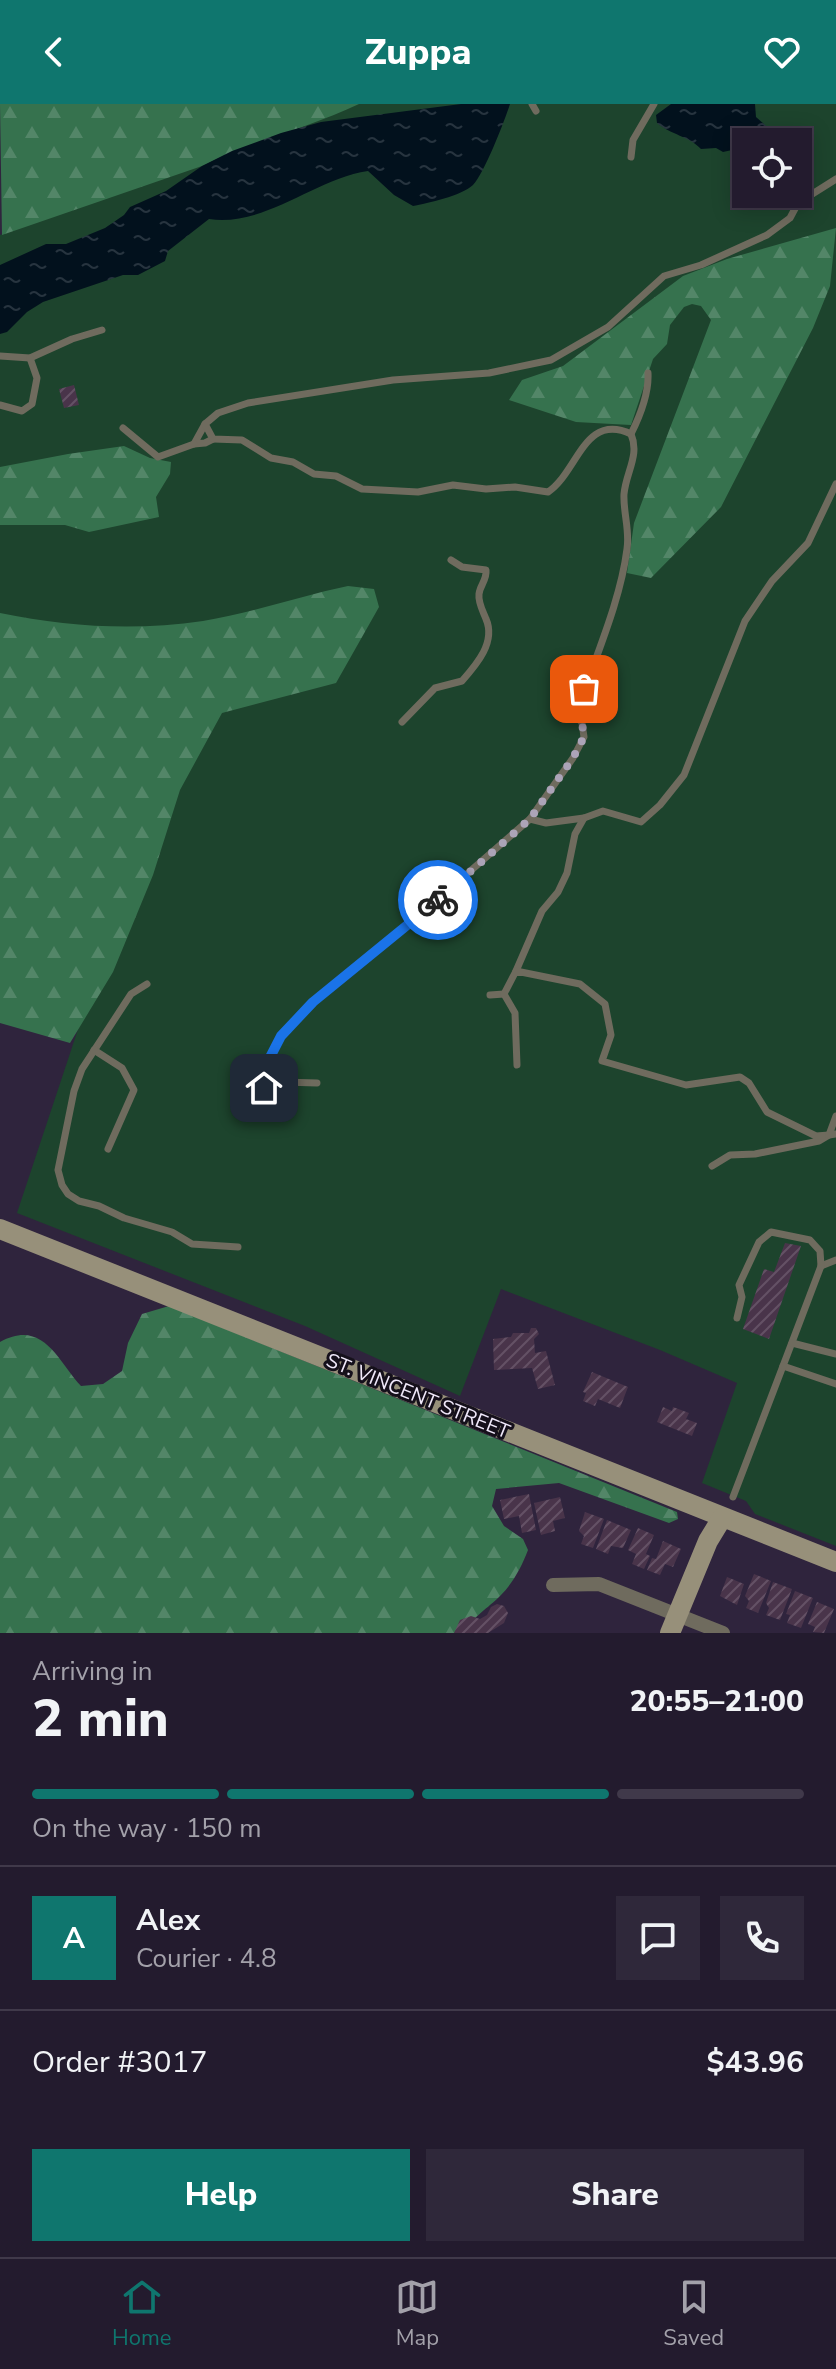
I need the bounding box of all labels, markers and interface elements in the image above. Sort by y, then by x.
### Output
text: Zuppa [365,28,472,77]
icon: back [32,30,76,74]
icon: heart [760,30,804,74]
map controls [732,128,812,208]
button: locate [732,128,812,208]
pin [550,655,618,723]
icon: bag [562,667,606,711]
courier [398,860,478,940]
icon: bike [416,878,460,922]
pin [230,1054,298,1122]
icon: home [242,1066,286,1110]
street label: ST. VINCENT STREET [322,1347,514,1445]
text: Arriving in [32,1654,153,1689]
text: 20:55–21:00 [629,1681,804,1722]
text: 2 min [32,1683,169,1754]
text: On the way · 150 m [32,1811,261,1846]
button: chat [616,1896,700,1980]
button: phone [720,1896,804,1980]
text: Alex [136,1900,200,1941]
text: A [63,1918,85,1959]
text: Courier · 4.8 [136,1941,277,1976]
text: Order #3017 [32,2042,207,2083]
text: $43.96 [707,2042,804,2083]
button: Help [32,2149,410,2241]
button: Share [426,2149,804,2241]
tab: Home [112,2275,171,2353]
tab: Map [395,2275,439,2353]
tab: Saved [663,2275,724,2353]

